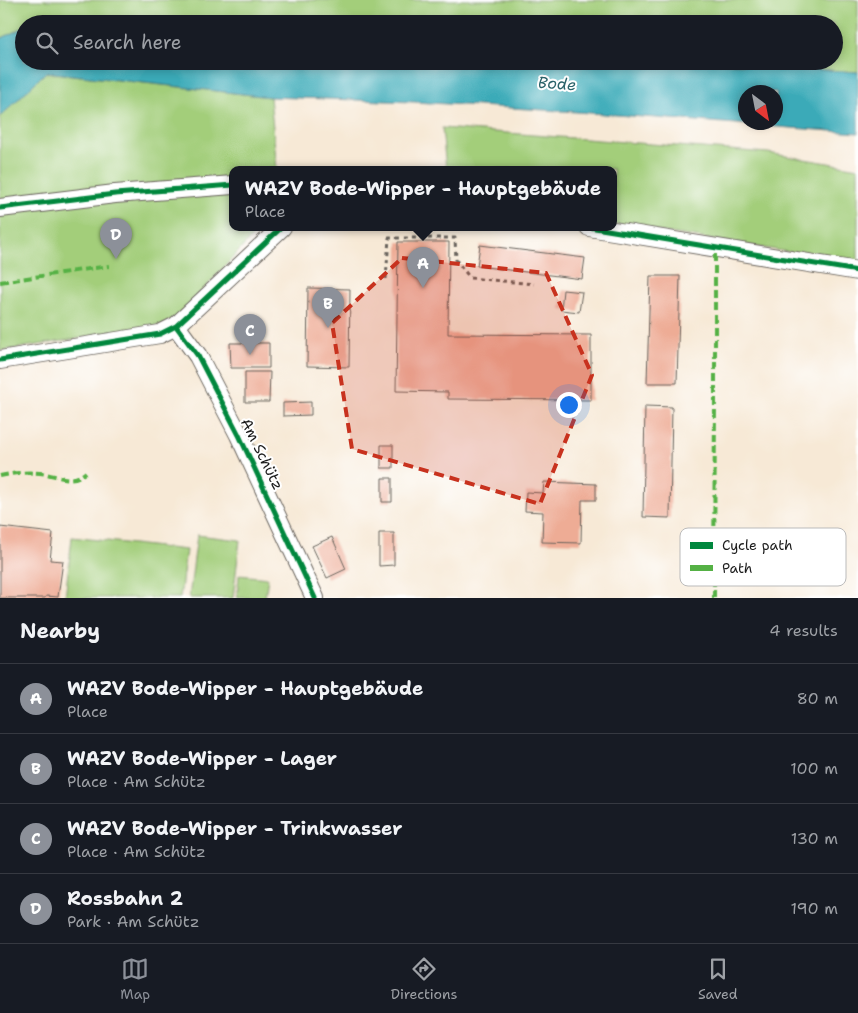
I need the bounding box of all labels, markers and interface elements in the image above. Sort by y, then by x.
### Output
search box [15,15,843,70]
icon: search [33,29,61,57]
text: Search here [73,30,182,55]
water label: Bode [537,72,577,95]
north arrow [738,85,783,130]
popup [229,166,617,231]
text: WAZV Bode-Wipper - Hauptgebäude [245,176,601,201]
text: Place [245,201,286,222]
pin: D [100,218,132,259]
pin: A [407,247,439,288]
pin: B [312,287,344,328]
pin: C [234,314,266,355]
your location [556,392,582,418]
street label: Am Schütz [236,415,288,493]
legend [680,528,846,586]
text: Cycle path [722,536,793,554]
text: Path [722,559,753,577]
text: Nearby [20,617,100,645]
text: 4 results [769,620,838,641]
text: WAZV Bode-Wipper - Hauptgebäude [67,676,423,701]
text: A [30,688,42,709]
text: 80 m [797,688,838,709]
text: Place [67,701,108,722]
text: WAZV Bode-Wipper - Lager [67,746,337,771]
text: B [31,758,41,779]
text: 100 m [790,758,838,779]
text: Place · Am Schütz [67,771,206,792]
text: WAZV Bode-Wipper - Trinkwasser [67,816,402,841]
text: C [31,828,41,849]
text: 130 m [791,828,838,849]
text: Place · Am Schütz [67,841,206,862]
text: Rossbahn 2 [67,886,183,911]
text: D [30,898,42,919]
text: 190 m [791,898,838,919]
text: Park · Am Schütz [67,911,199,932]
tab: Map [120,955,150,1003]
tab: Directions [391,955,458,1003]
tab: Saved [698,955,738,1003]

